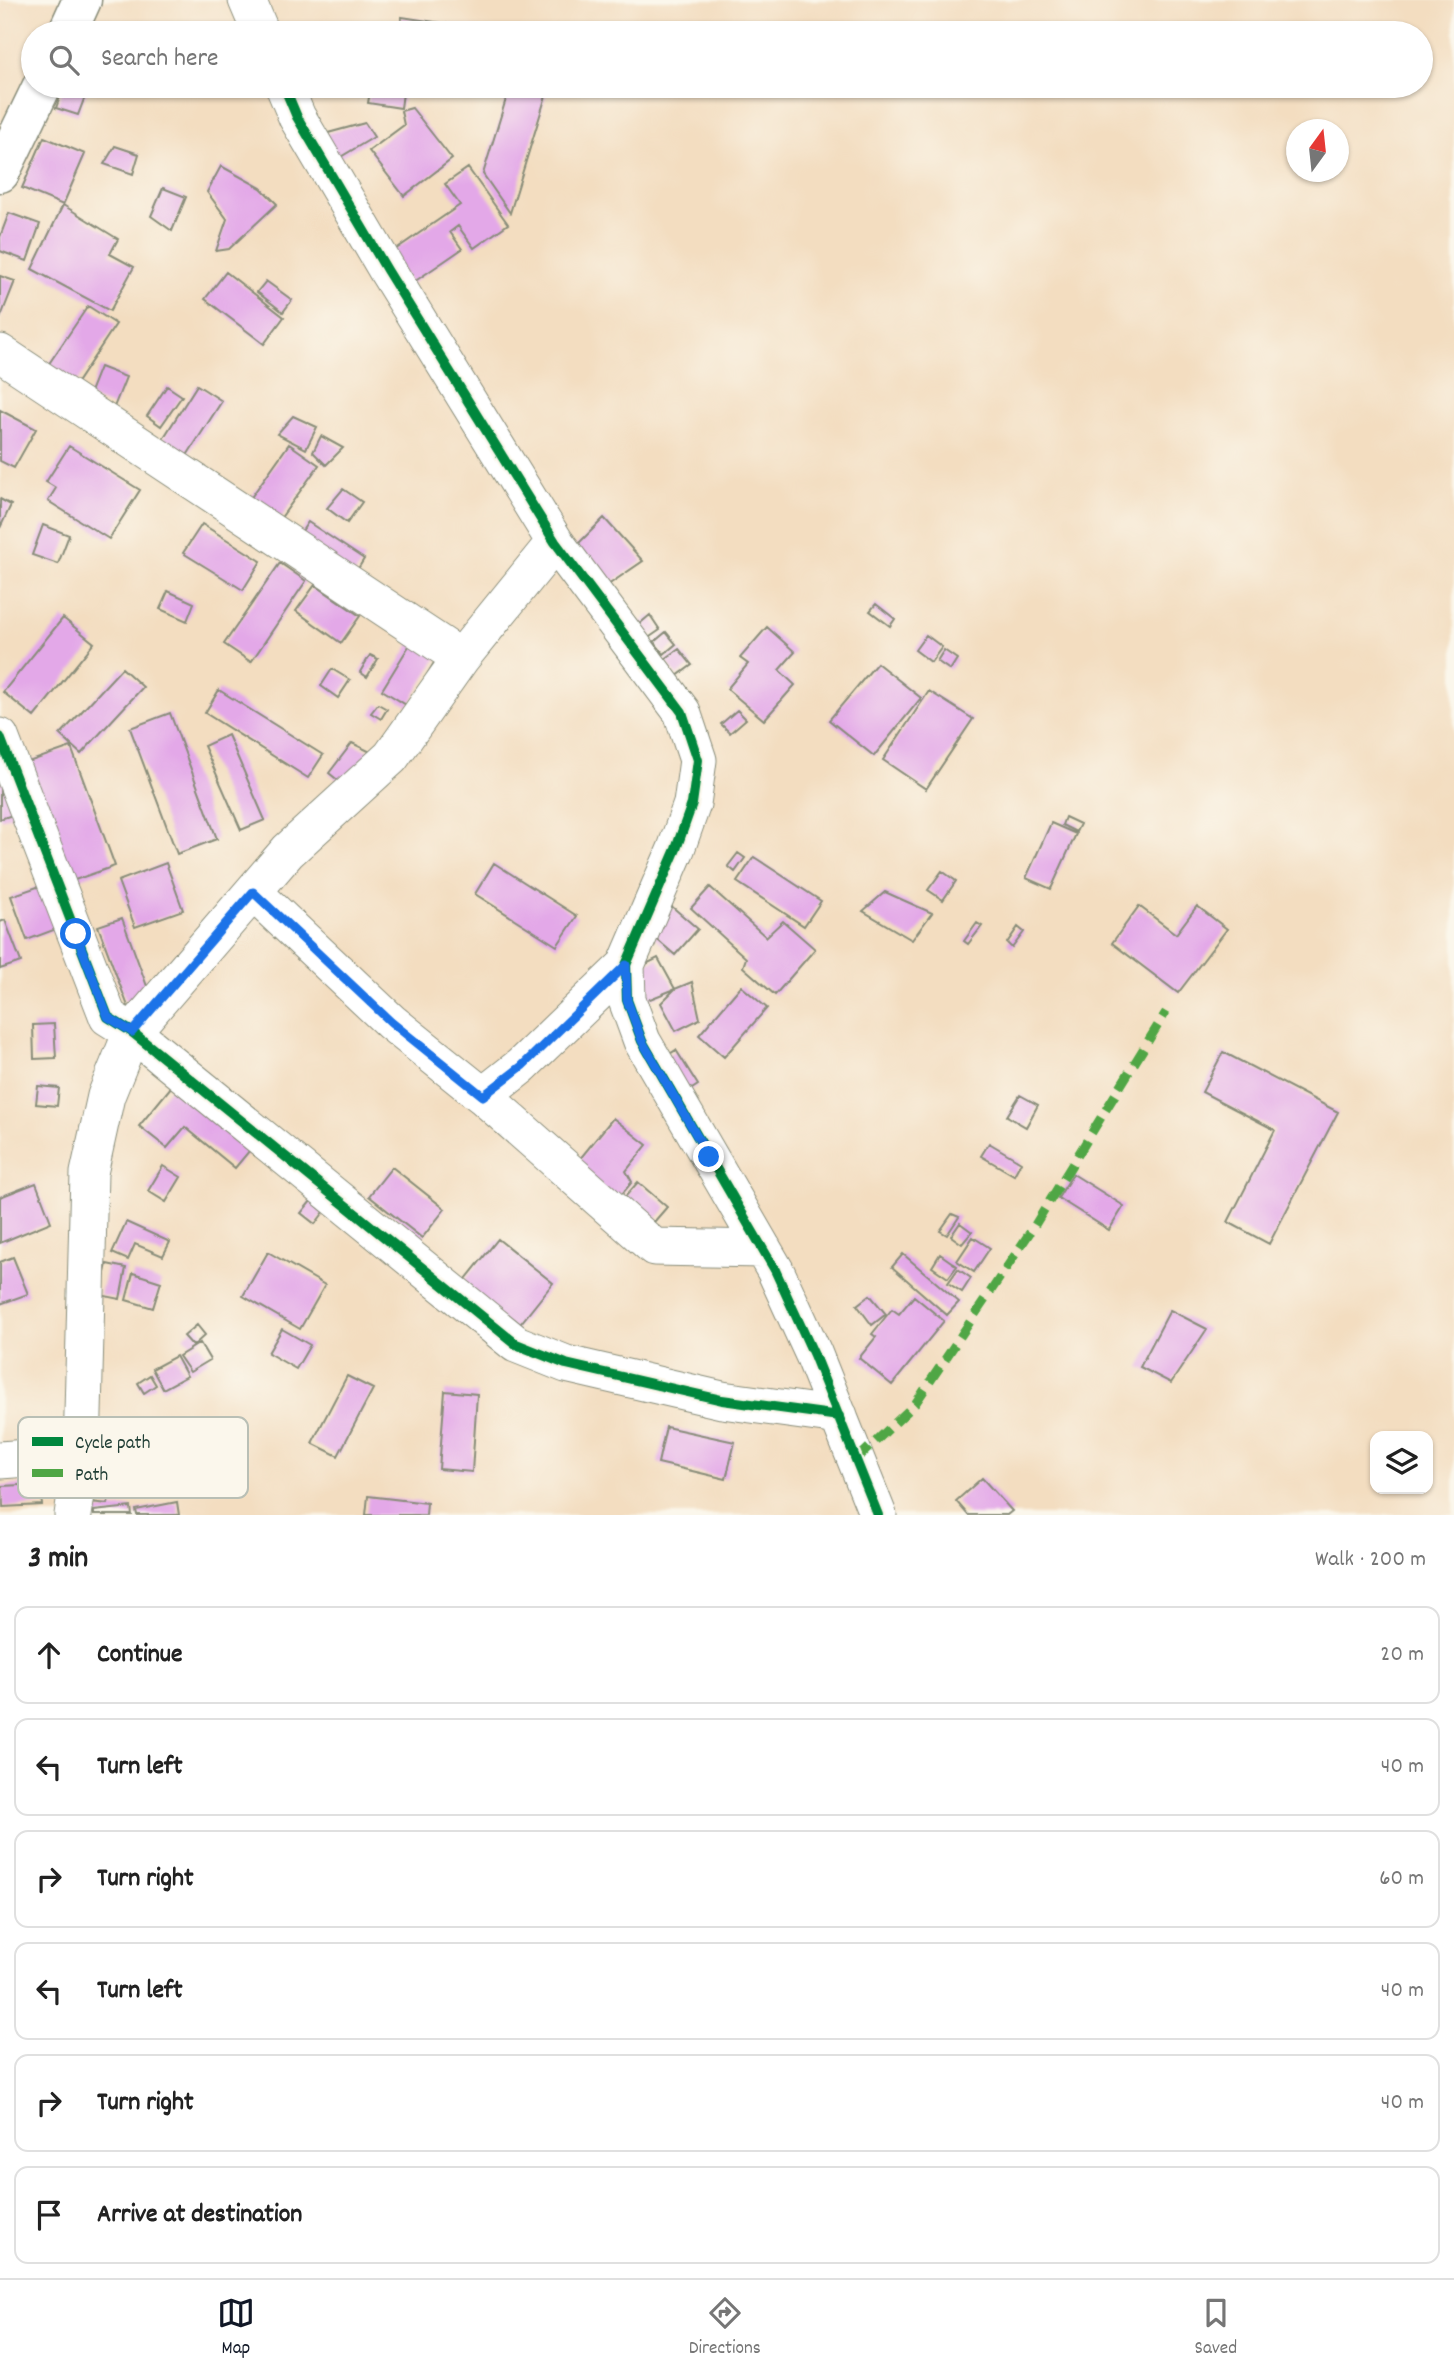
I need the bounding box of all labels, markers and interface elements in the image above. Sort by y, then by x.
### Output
search box [21,21,1433,98]
icon: search [45,41,83,79]
text: Search here [101,41,219,78]
north arrow [1286,119,1349,182]
route start [60,918,91,949]
route end [693,1141,724,1172]
legend [18,1417,248,1498]
text: Cycle path [75,1431,150,1458]
map controls [1370,1431,1433,1494]
button: layers [1370,1431,1433,1494]
text: Path [75,1463,108,1490]
text: 3 min [28,1539,88,1582]
text: Walk · 200 m [1315,1544,1426,1577]
icon: ahead [30,1636,68,1674]
text: Continue [97,1637,182,1674]
text: 20 m [1380,1639,1424,1672]
icon: left [30,1748,68,1786]
text: Turn left [97,1749,183,1786]
text: 40 m [1381,1751,1424,1784]
icon: right [30,1860,68,1898]
text: Turn right [97,1861,194,1898]
text: 60 m [1379,1863,1424,1896]
icon: left [30,1972,68,2010]
text: Turn left [97,1973,183,2010]
text: 40 m [1381,1975,1424,2008]
icon: right [30,2084,68,2122]
text: Turn right [97,2085,194,2122]
text: 40 m [1381,2087,1424,2120]
icon: arrive [30,2196,68,2234]
text: Arrive at destination [97,2197,302,2234]
tab: Map [217,2294,255,2363]
tab: Directions [689,2294,761,2363]
tab: Saved [1195,2294,1237,2363]

